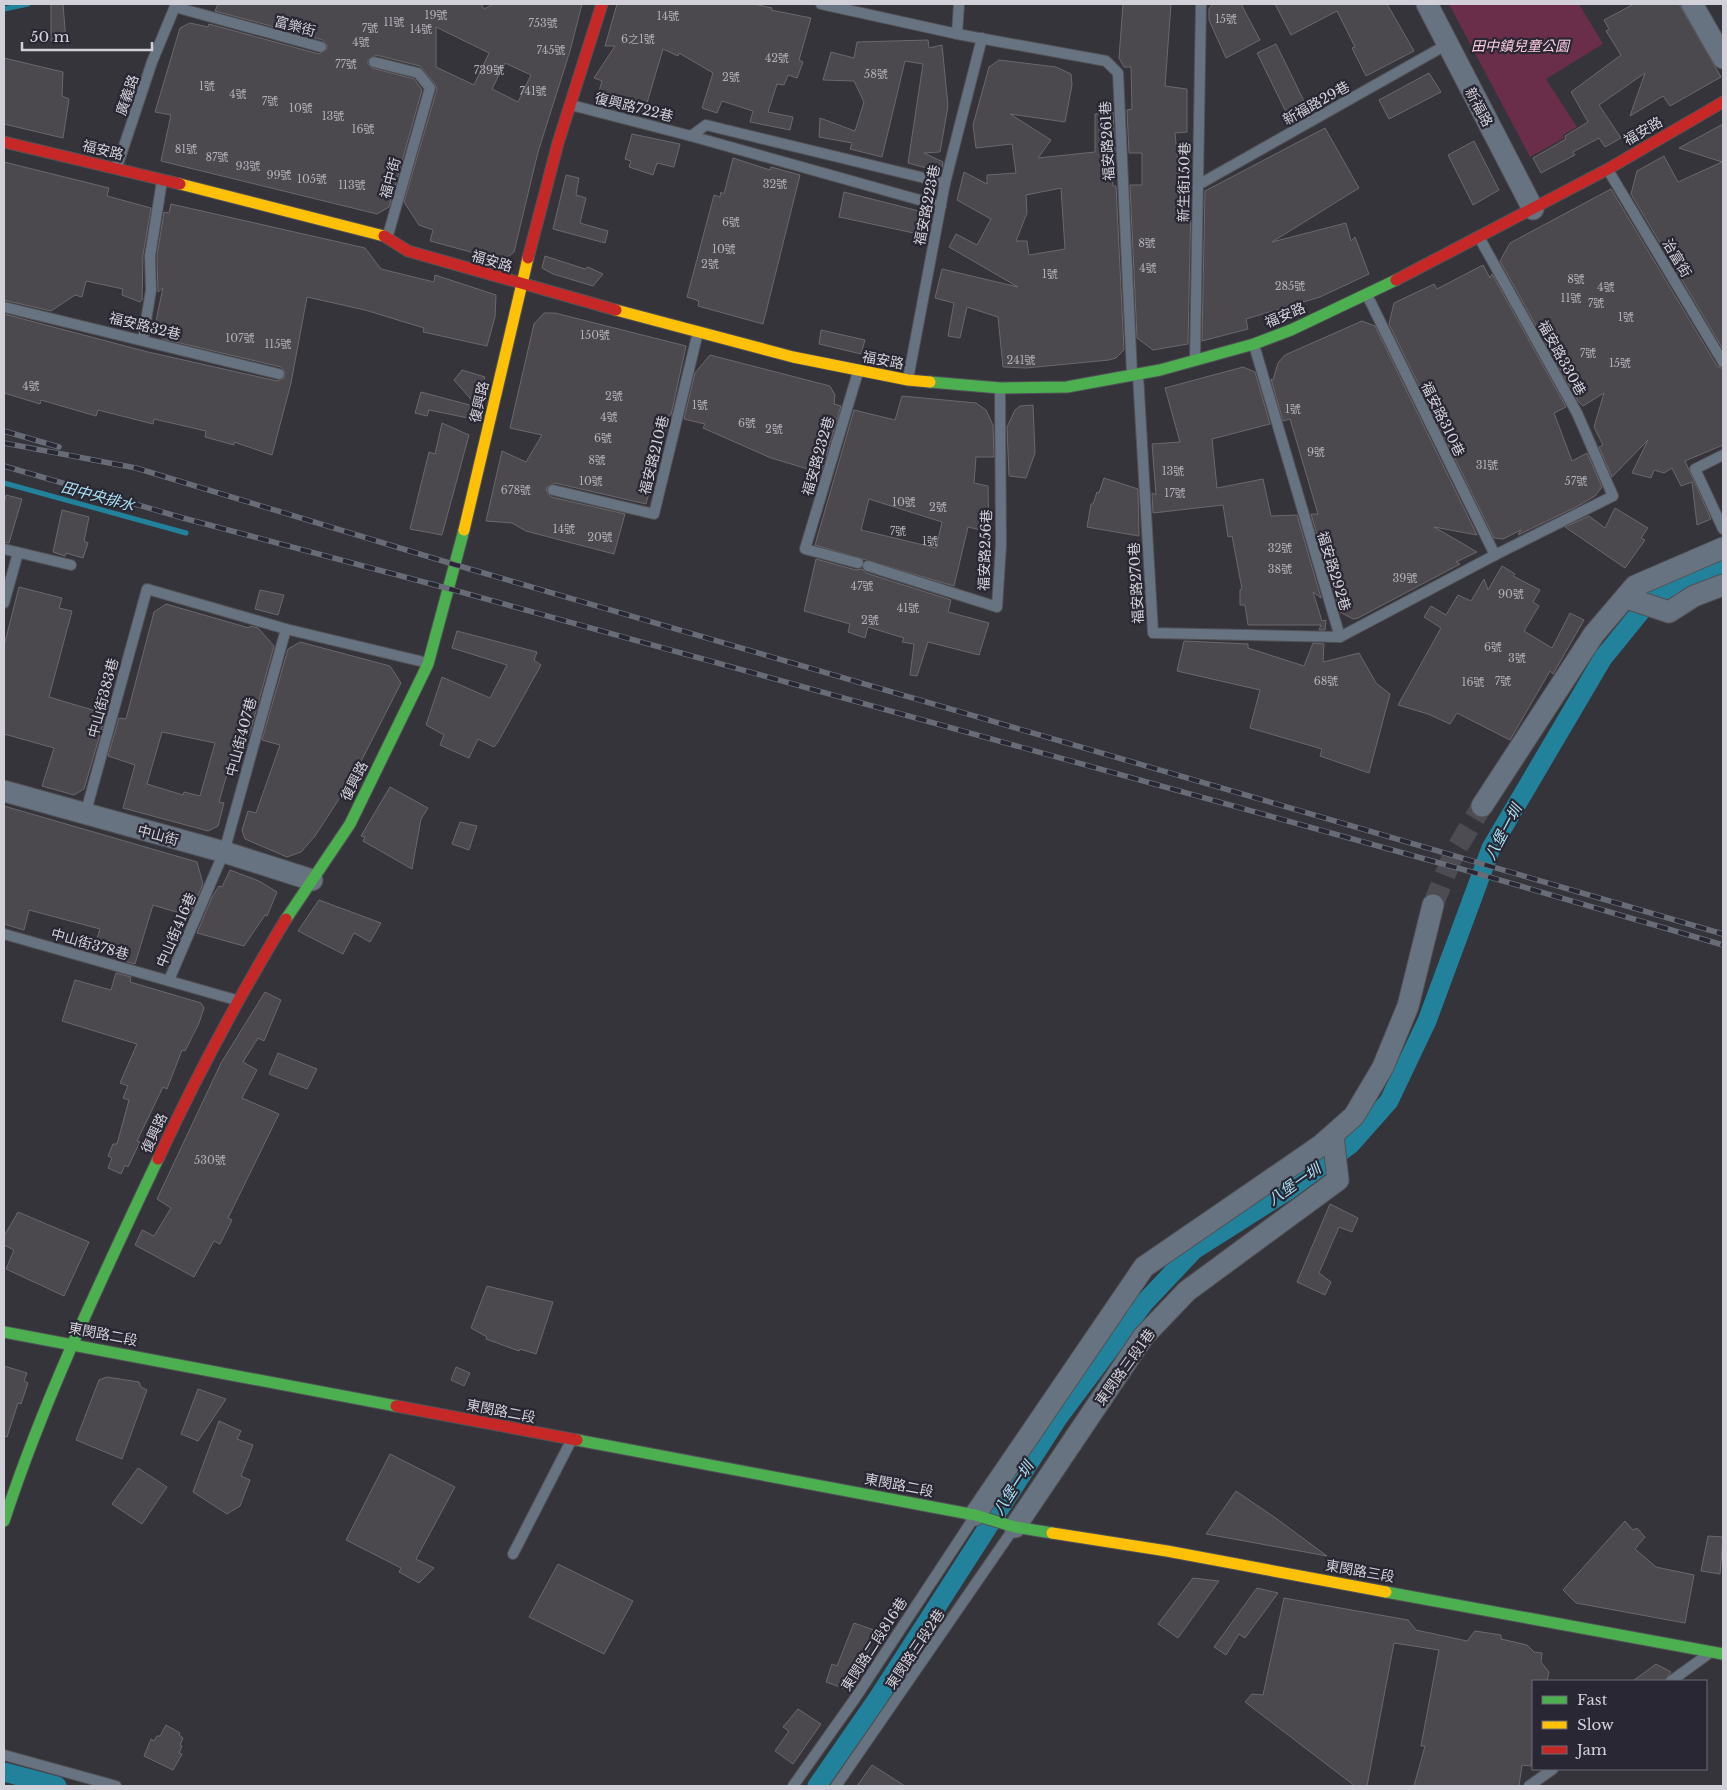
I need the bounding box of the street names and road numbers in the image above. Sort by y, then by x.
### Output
street label: 富樂街 [272,12,318,40]
street label: 廣義路 [112,72,142,118]
street label: 新福路29巷 [1279,77,1353,129]
street label: 新福路 [1461,84,1497,130]
street label: 復興路722巷 [593,89,675,125]
street label: 福安路261巷 [1096,101,1118,181]
street label: 福安路 [1620,113,1666,149]
street label: 福安路 [80,136,126,164]
street label: 新生街150巷 [1174,142,1194,222]
street label: 福中街 [376,155,404,201]
street label: 福安路223巷 [910,163,944,247]
street label: 治富街 [1658,235,1696,281]
street label: 福安路 [469,246,515,276]
street label: 福安路 [1262,299,1308,331]
street label: 福安路32巷 [107,308,183,344]
street label: 福安路330巷 [1534,317,1590,399]
street label: 福安路 [861,347,905,373]
street label: 福安路310巷 [1417,379,1469,459]
street label: 復興路 [466,380,492,424]
street label: 福安路210巷 [635,414,673,496]
street label: 福安路232巷 [798,414,838,498]
street label: 福安路256巷 [975,509,995,591]
street label: 福安路292巷 [1313,529,1355,613]
street label: 福安路270巷 [1125,542,1147,624]
street label: 中山街383巷 [84,656,122,740]
street label: 中山街407巷 [222,695,260,779]
street label: 復興路 [336,758,372,804]
street label: 中山街 [135,821,181,849]
street label: 中山街416巷 [152,890,200,970]
street label: 中山街378巷 [49,924,131,964]
street label: 復興路 [137,1110,171,1156]
street label: 東閔路二段 [67,1318,139,1350]
street label: 東閔路三段1巷 [1091,1325,1159,1409]
street label: 東閔路二段 [465,1395,537,1427]
street label: 東閔路二段 [863,1469,935,1501]
street label: 東閔路三段 [1324,1556,1396,1586]
street label: 東閔路二段816巷 [837,1594,911,1694]
street label: 東閔路三段2巷 [882,1606,948,1692]

